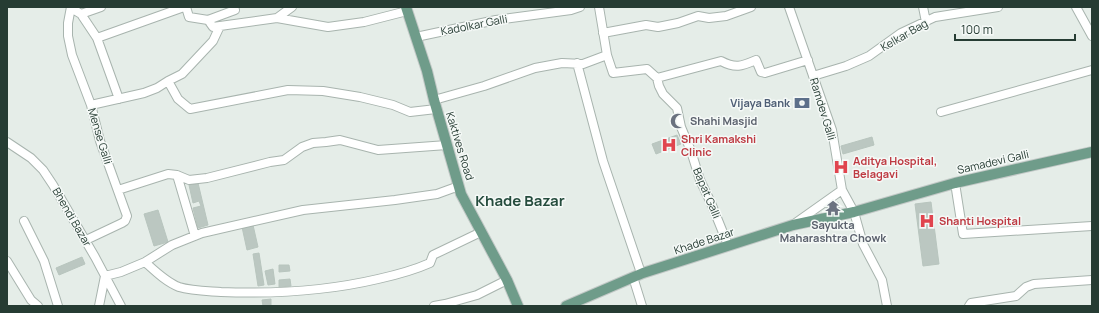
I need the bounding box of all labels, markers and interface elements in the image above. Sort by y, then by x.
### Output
street label: Kadolkar Galli [439,11,508,38]
street label: Kelkar Bag [877,15,930,54]
scale bar [955,16,1075,42]
text: 100 m [961,21,993,38]
street label: Ramdev Galli [807,76,840,142]
bank icon: Vijaya Bank [793,94,811,112]
place label: Vijaya Bank [730,95,791,110]
street label: Mense Galli [85,106,116,166]
street label: Kaktives Road [443,110,478,182]
mosque icon: Shahi Masjid [669,112,687,130]
place label: Shahi Masjid [690,113,758,128]
place label: Shri Kamakshi Clinic [681,131,756,159]
hospital icon: Shri Kamakshi Clinic [660,136,678,154]
street label: Samadevi Galli [956,146,1030,177]
place label: Aditya Hospital, Belagavi [853,153,937,181]
hospital icon: Aditya Hospital, Belagavi [832,158,850,176]
street label: Bapat Galli [690,165,725,220]
street label: Bhendi Bazar [50,185,95,249]
district label: Khade Bazar [475,190,565,211]
temple icon: Sayukta Maharashtra Chowk [824,199,842,217]
hospital icon: Shanti Hospital [918,212,936,230]
place label: Shanti Hospital [939,213,1021,228]
place label: Sayukta Maharashtra Chowk [780,217,887,245]
street label: Khade Bazar [672,224,736,257]

